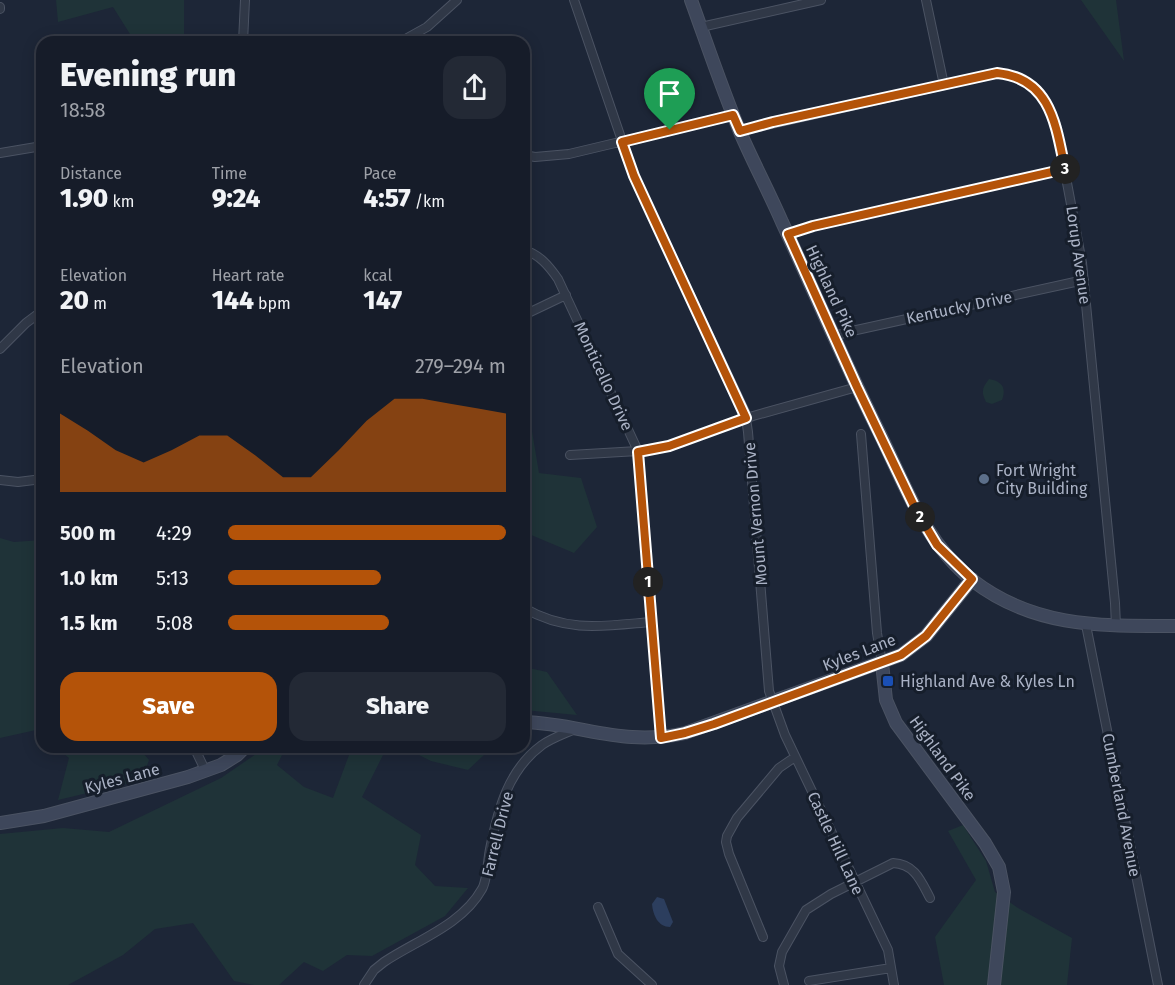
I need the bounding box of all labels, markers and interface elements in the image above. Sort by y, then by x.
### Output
text: Evening run [60,55,236,95]
button: share [443,56,506,119]
pin [644,68,695,130]
icon: arrive [653,77,686,110]
text: 18:58 [60,98,106,122]
pin: 3 [1050,154,1080,184]
text: 3 [1061,159,1069,178]
text: Distance [60,164,122,183]
text: Time [212,164,247,183]
text: Pace [363,164,397,183]
text: 1.90 [60,183,108,214]
text: 9:24 [212,183,261,214]
text: 4:57 [363,183,411,214]
text: km [108,192,134,211]
text: /km [411,192,445,211]
street label: Lorup Avenue [1062,205,1095,306]
street label: Highland Pike [802,242,861,341]
text: Elevation [60,266,127,285]
text: Heart rate [212,266,285,285]
text: kcal [363,266,392,285]
text: 20 [60,285,89,316]
text: 144 [212,285,254,316]
text: 147 [363,285,402,316]
street label: Kentucky Drive [904,287,1014,328]
text: m [89,294,107,313]
text: bpm [254,294,291,313]
street label: Monticello Drive [570,319,637,434]
text: Elevation [60,354,144,378]
text: 279–294 m [415,354,506,378]
street label: Mount Vernon Drive [740,442,771,586]
place label: Fort Wright City Building [996,461,1088,498]
marker: Fort Wright City Building [977,472,991,486]
pin: 2 [905,502,935,532]
text: 2 [916,507,924,526]
text: 500 m [60,521,116,545]
text: 4:29 [156,521,192,545]
text: 1.0 km [60,566,118,590]
text: 5:13 [156,566,189,590]
pin: 1 [633,567,663,597]
text: 1 [644,572,652,591]
text: 1.5 km [60,611,118,635]
text: 5:08 [156,611,193,635]
street label: Kyles Lane [820,630,898,675]
button: Save [60,672,277,741]
button: Share [289,672,506,741]
place label: Highland Ave & Kyles Ln [900,672,1075,691]
marker: Highland Ave & Kyles Ln [881,674,895,688]
street label: Highland Pike [905,712,980,804]
street label: Cumberland Avenue [1098,732,1145,878]
street label: Kyles Lane [83,759,162,798]
street label: Farrell Drive [478,789,517,879]
street label: Castle Hill Lane [803,789,868,898]

